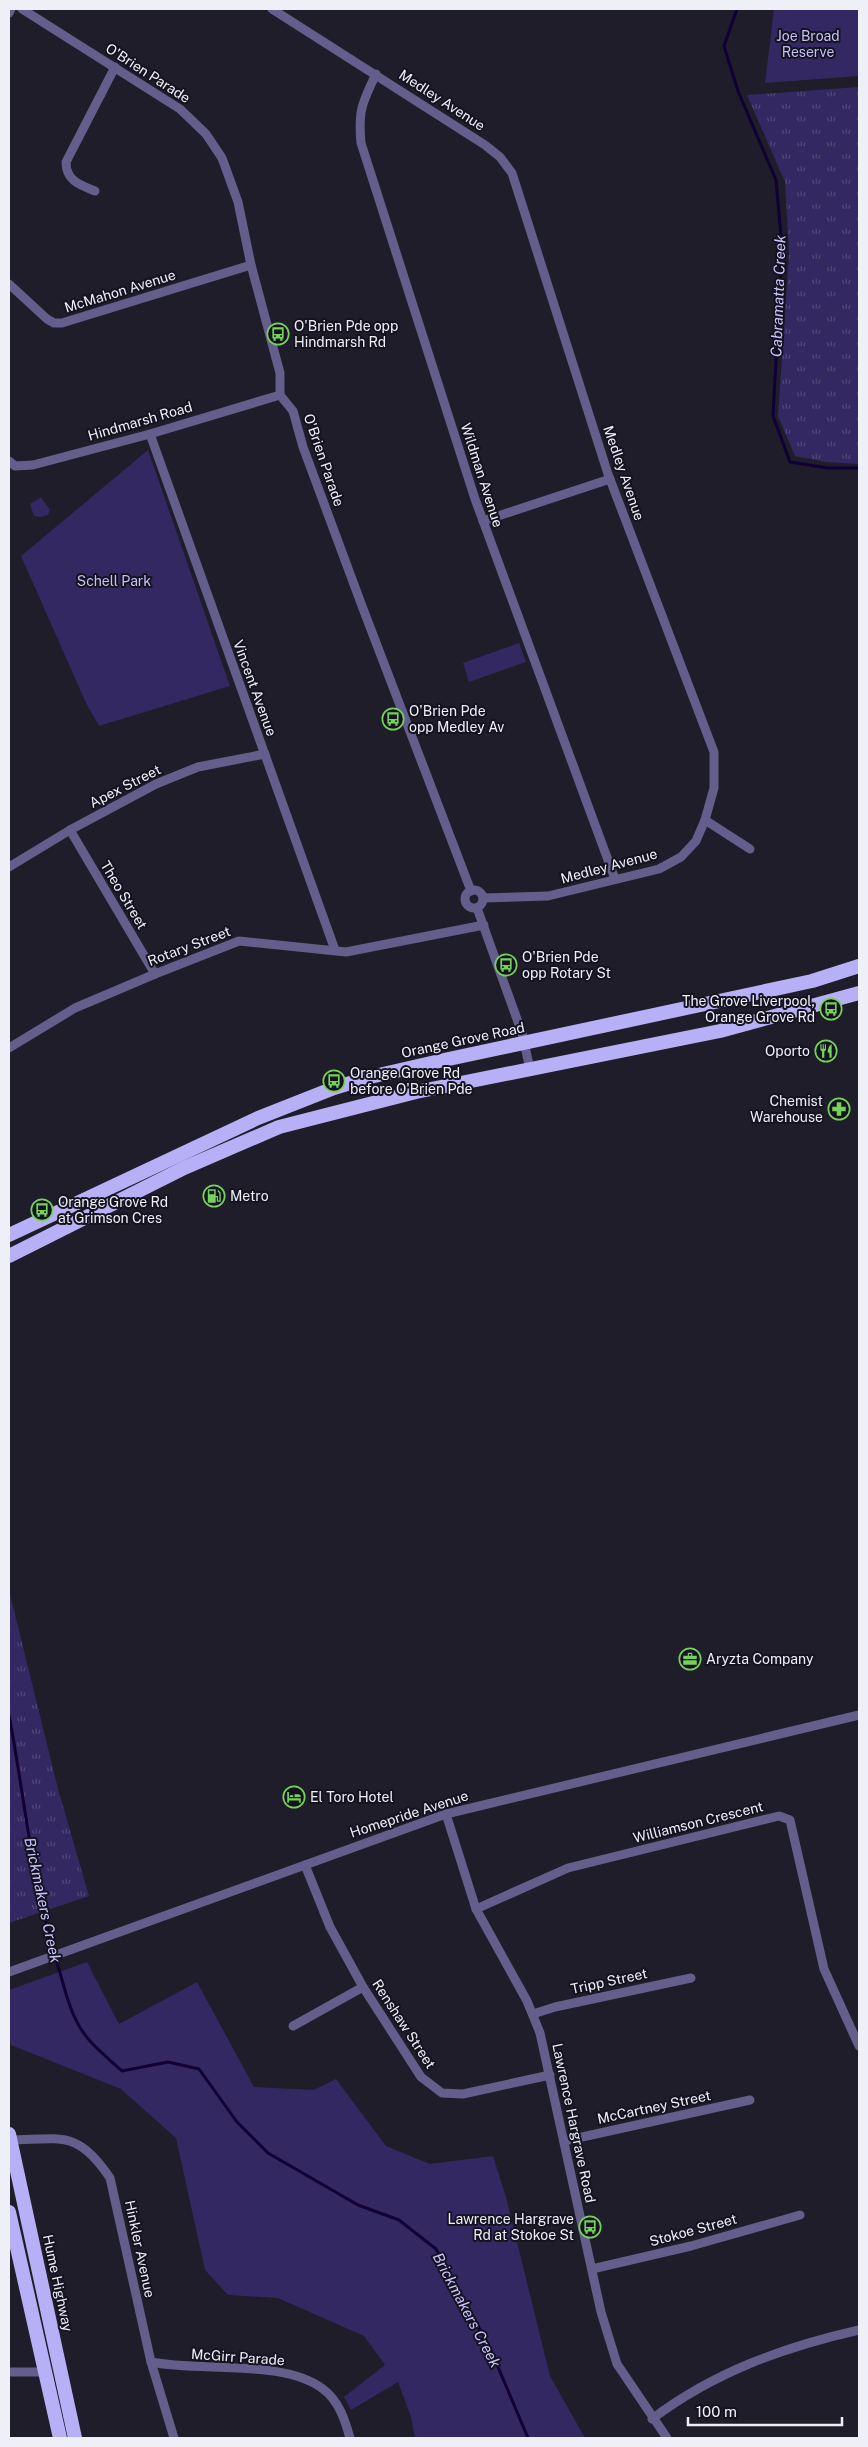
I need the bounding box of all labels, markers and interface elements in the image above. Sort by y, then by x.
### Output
park label: Joe Broad Reserve [776,28,840,60]
street label: O'Brien Parade [103,40,193,106]
street label: Medley Avenue [396,66,488,134]
water label: Cabramatta Creek [767,234,789,357]
street label: McMahon Avenue [62,266,178,316]
place label: O'Brien Pde opp Hindmarsh Rd [294,318,398,350]
bus stop icon: O'Brien Pde opp Hindmarsh Rd [266,322,290,346]
street label: Hindmarsh Road [86,398,194,444]
street label: O'Brien Parade [301,411,347,509]
street label: Wildman Avenue [458,421,506,529]
street label: Medley Avenue [600,423,648,523]
park label: Schell Park [77,573,151,589]
street label: Vincent Avenue [230,638,280,738]
place label: O'Brien Pde opp Medley Av [409,703,504,735]
bus stop icon: O'Brien Pde opp Medley Av [381,707,405,731]
street label: Apex Street [87,761,163,811]
street label: Medley Avenue [559,845,659,887]
street label: Theo Street [97,858,151,932]
street label: Rotary Street [145,923,233,969]
place label: O'Brien Pde opp Rotary St [522,949,611,981]
bus stop icon: O'Brien Pde opp Rotary St [494,953,518,977]
place label: The Grove Liverpool, Orange Grove Rd [682,993,815,1025]
bus stop icon: The Grove Liverpool, Orange Grove Rd [819,997,843,1021]
street label: Orange Grove Road [400,1019,526,1061]
restaurant icon: Oporto [814,1039,838,1063]
place label: Oporto [765,1043,810,1059]
place label: Orange Grove Rd before O'Brien Pde [350,1065,473,1097]
bus stop icon: Orange Grove Rd before O'Brien Pde [322,1069,346,1093]
place label: Chemist Warehouse [750,1093,823,1125]
pharmacy icon: Chemist Warehouse [827,1097,851,1121]
fuel station icon: Metro [202,1184,226,1208]
place label: Metro [230,1188,269,1204]
place label: Orange Grove Rd at Grimson Cres [58,1194,168,1226]
bus stop icon: Orange Grove Rd at Grimson Cres [30,1198,54,1222]
office icon: Aryzta Company [678,1647,702,1671]
place label: Aryzta Company [706,1651,814,1667]
hotel icon: El Toro Hotel [282,1785,306,1809]
street label: Homepride Avenue [348,1787,470,1841]
place label: El Toro Hotel [310,1789,394,1805]
street label: Williamson Crescent [631,1798,765,1846]
water label: Brickmakers Creek [21,1836,65,1965]
street label: Tripp Street [569,1965,649,1997]
street label: Renshaw Street [369,1976,439,2072]
street label: Lawrence Hargrave Road [549,2042,599,2204]
street label: McCartney Street [596,2087,712,2127]
street label: Hinkler Avenue [122,2199,158,2299]
place label: Lawrence Hargrave Rd at Stokoe St [448,2211,574,2243]
street label: Stokoe Street [648,2211,738,2249]
bus stop icon: Lawrence Hargrave Rd at Stokoe St [578,2215,602,2239]
street label: Hume Highway [40,2233,76,2333]
water label: Brickmakers Creek [430,2250,505,2371]
street label: McGirr Parade [191,2346,285,2368]
scale bar [688,2394,842,2426]
text: 100 m [696,2403,737,2420]

